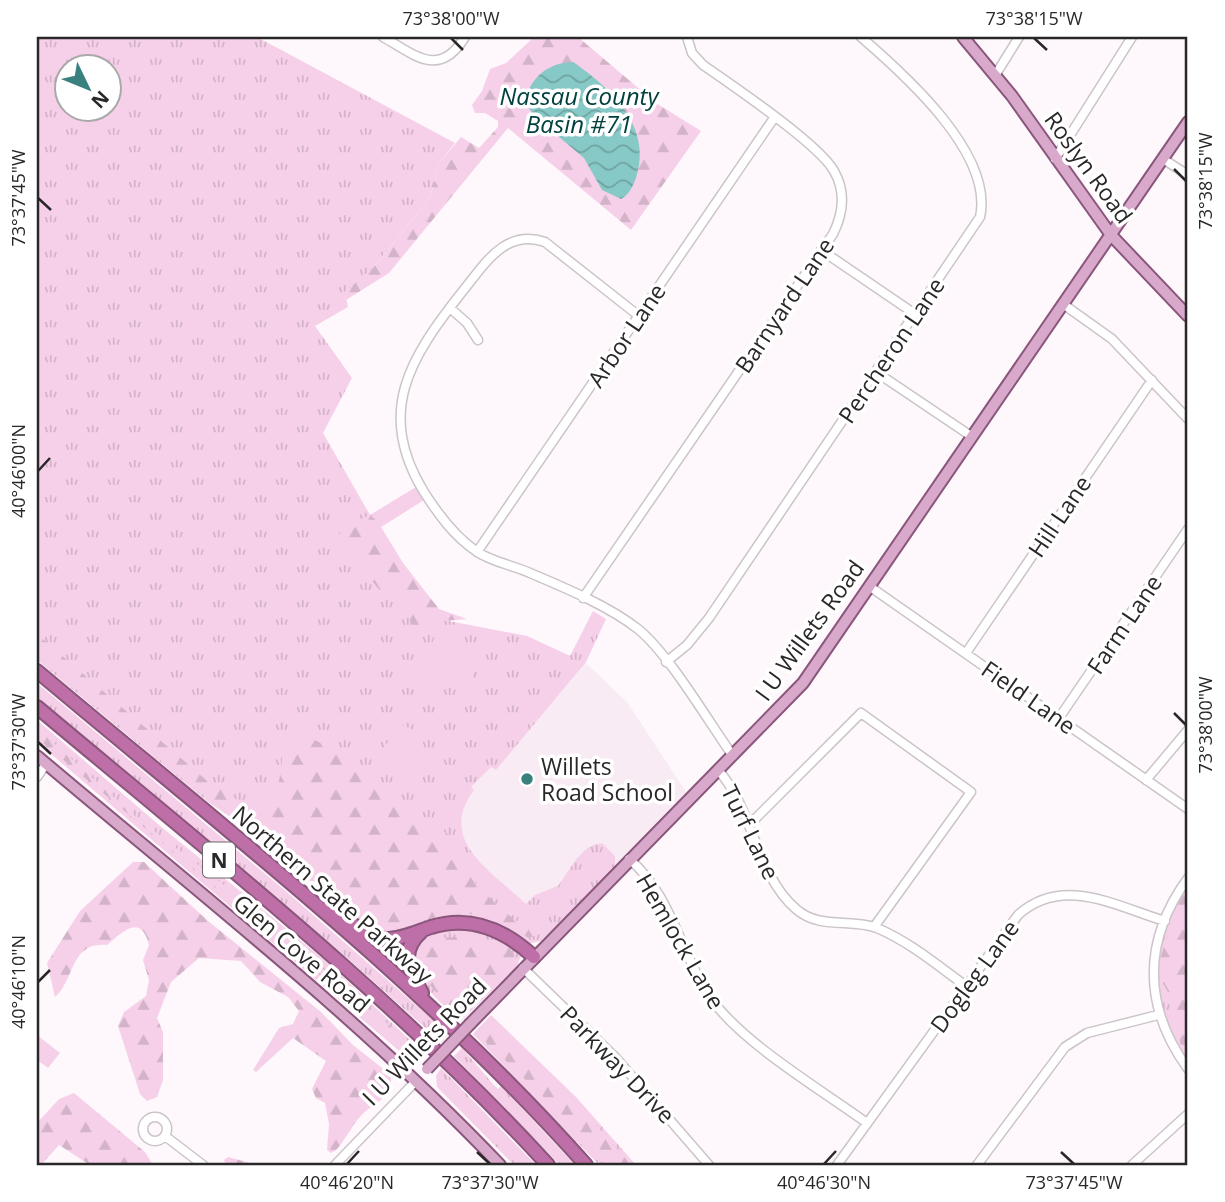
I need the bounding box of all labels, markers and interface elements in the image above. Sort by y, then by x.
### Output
text: 73°38'00"W [402,6,500,30]
text: 73°38'15"W [985,6,1083,30]
north arrow [52,52,122,122]
water label: Nassau County Basin #71 [499,79,660,140]
text: N [86,85,115,114]
street label: Roslyn Road [1037,104,1141,230]
text: 73°38'15"W [1193,132,1217,230]
text: 73°37'45"W [6,149,30,247]
street label: Barnyard Lane [727,231,841,379]
street label: Percheron Lane [830,271,952,429]
street label: Arbor Lane [579,277,673,393]
text: 40°46'00"N [6,424,30,518]
street label: Hill Lane [1020,469,1098,563]
street label: I U Willets Road [747,553,871,707]
street label: Farm Lane [1079,568,1169,680]
street label: Field Lane [975,653,1083,741]
text: 73°38'00"W [1193,676,1217,774]
text: 73°37'30"W [6,693,30,791]
place label: Willets Road School [541,750,673,808]
marker: Willets Road School [519,771,535,787]
street label: Turf Lane [714,779,788,885]
street label: Northern State Parkway [226,798,441,990]
road number: N [203,842,235,878]
street label: Hemlock Lane [629,867,733,1015]
street label: Glen Cove Road [227,886,377,1020]
street label: Dogleg Lane [922,913,1026,1039]
text: 40°46'10"N [6,935,30,1029]
street label: I U Willets Road [355,970,493,1112]
street label: Parkway Drive [554,998,682,1130]
text: 40°46'20"N [300,1170,394,1194]
text: 73°37'30"W [441,1170,539,1194]
text: 40°46'30"N [777,1170,871,1194]
text: 73°37'45"W [1025,1170,1123,1194]

